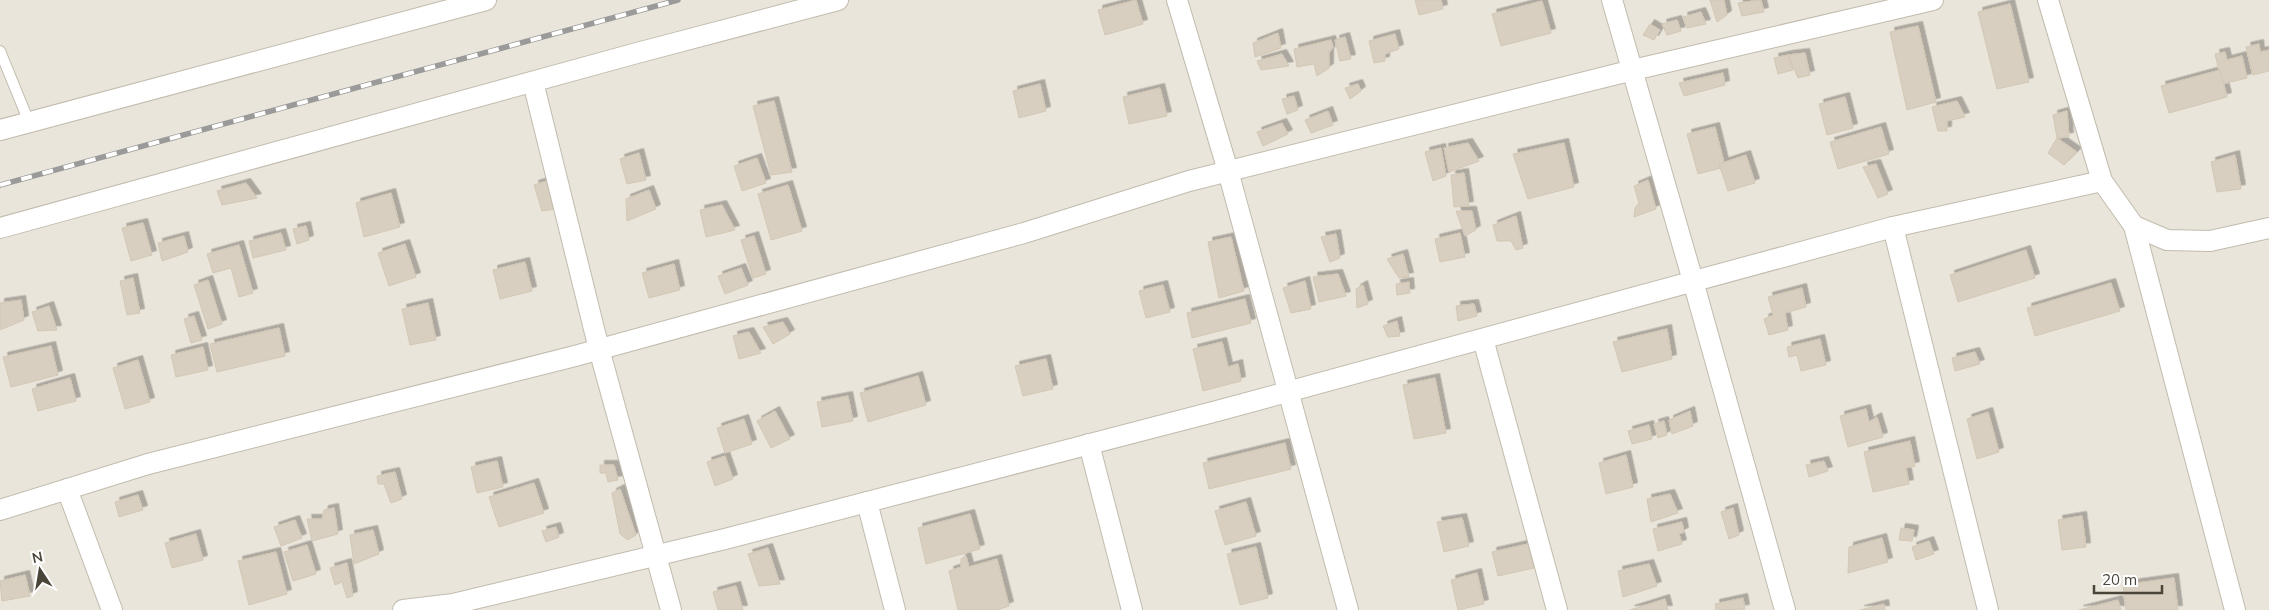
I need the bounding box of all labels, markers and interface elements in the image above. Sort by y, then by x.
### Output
north arrow [15,545,65,595]
text: N [30,547,44,567]
scale bar [2094,562,2162,594]
text: 20 m [2102,570,2137,589]

